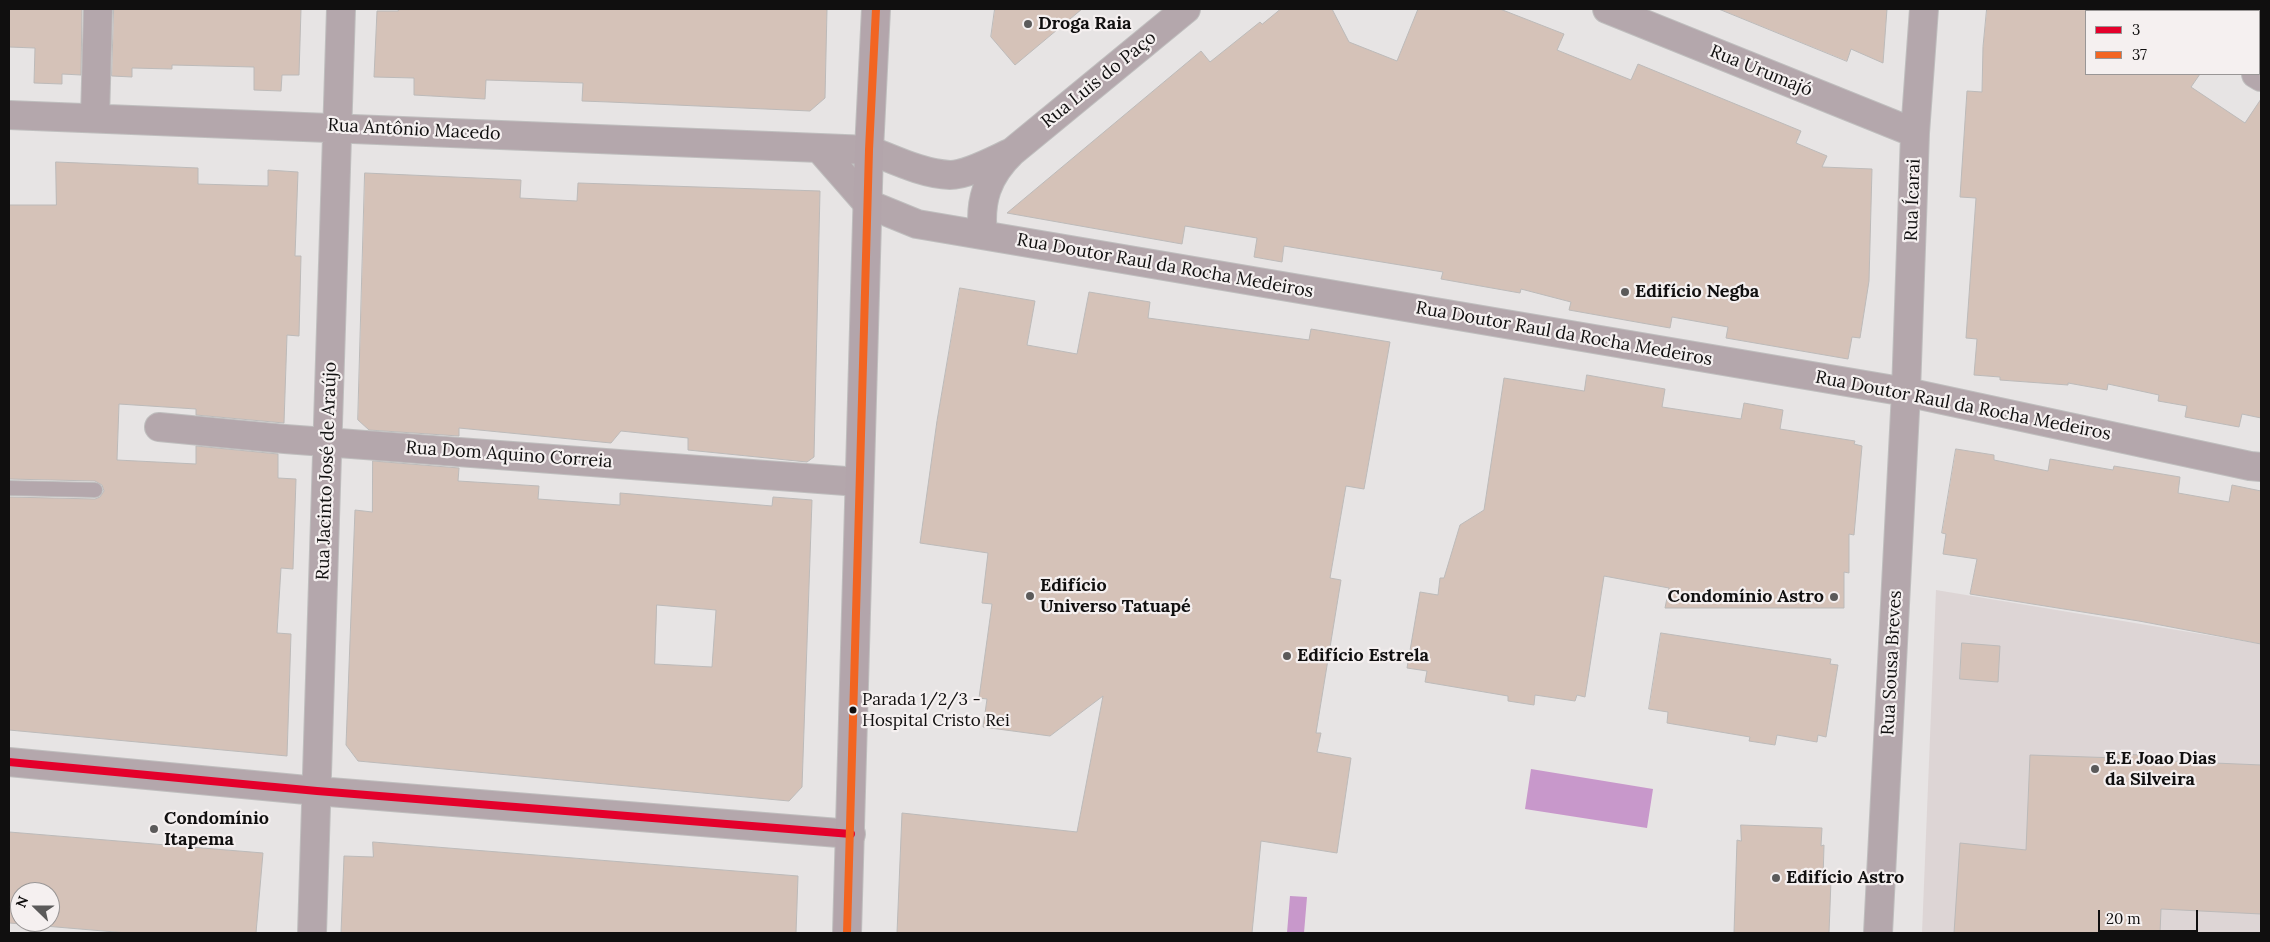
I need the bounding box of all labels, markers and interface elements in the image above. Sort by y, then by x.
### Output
legend [2085,10,2260,75]
place label: Droga Raia [1038,13,1131,35]
marker: Droga Raia [1022,18,1034,30]
text: 3 [2132,20,2140,39]
street label: Rua Luis do Paço [1037,27,1161,133]
street label: Rua Urumajó [1707,41,1815,101]
text: 37 [2132,45,2147,64]
street label: Rua Antônio Macedo [327,115,501,145]
street label: Rua Ícarai [1901,158,1925,242]
street label: Rua Doutor Raul da Rocha Medeiros [1015,229,1315,303]
place label: Edifício Negba [1635,281,1759,303]
marker: Edifício Negba [1619,286,1631,298]
street label: Rua Doutor Raul da Rocha Medeiros [1414,297,1714,371]
street label: Rua Jacinto José de Araújo [312,361,342,581]
street label: Rua Doutor Raul da Rocha Medeiros [1813,367,2113,445]
street label: Rua Dom Aquino Correia [405,437,613,473]
place label: Edifício Universo Tatuapé [1040,575,1191,618]
place label: Condomínio Astro [1668,586,1824,608]
marker: Edifício Universo Tatuapé [1024,590,1036,602]
street label: Rua Sousa Breves [1877,590,1907,736]
marker: Condomínio Astro [1828,591,1840,603]
place label: Edifício Estrela [1297,645,1429,667]
marker: Edifício Estrela [1281,650,1293,662]
place label: Parada 1/2/3 - Hospital Cristo Rei [862,690,1010,730]
marker: Parada 1/2/3 - Hospital Cristo Rei [848,705,858,715]
place label: E.E Joao Dias da Silveira [2105,748,2216,791]
marker: E.E Joao Dias da Silveira [2089,763,2101,775]
place label: Condomínio Itapema [164,808,269,851]
marker: Condomínio Itapema [148,823,160,835]
place label: Edifício Astro [1786,867,1904,889]
marker: Edifício Astro [1770,872,1782,884]
north arrow [10,882,60,932]
text: N [12,893,32,910]
scale bar [2100,900,2200,932]
text: 20 m [2106,909,2141,928]

